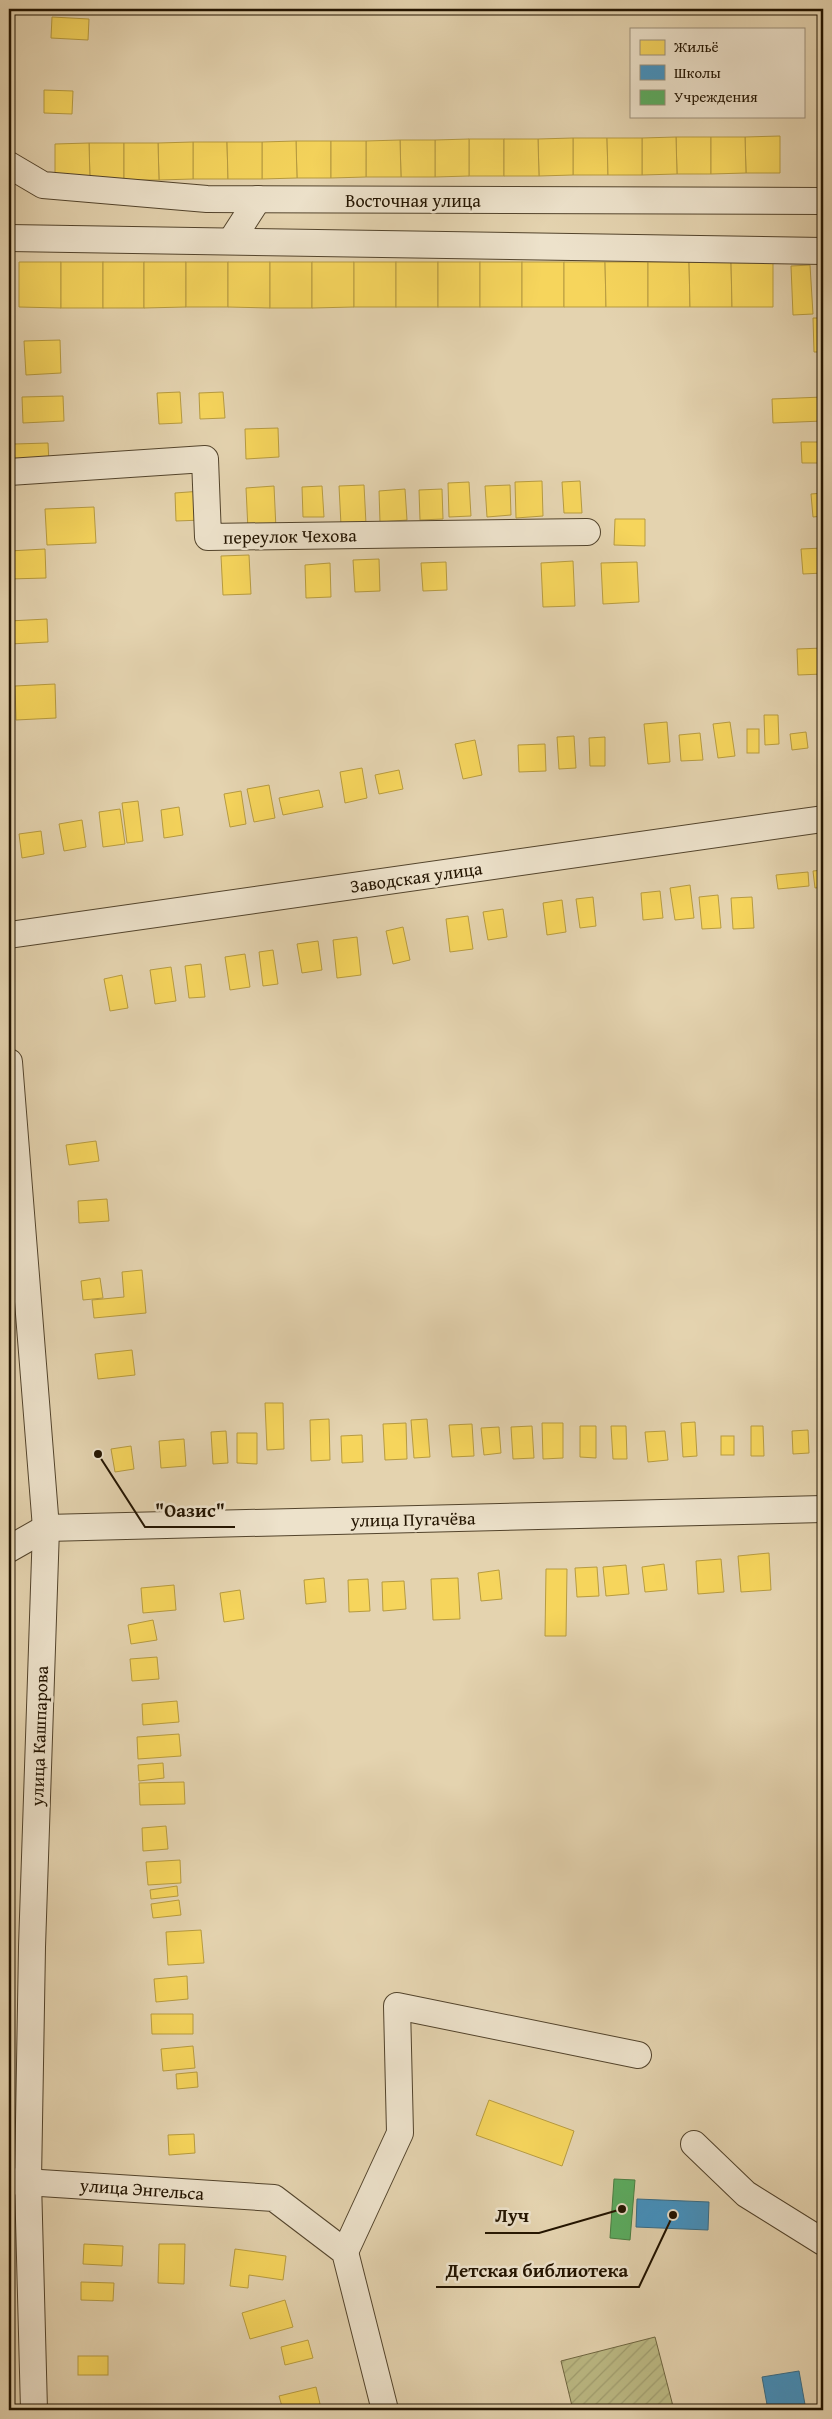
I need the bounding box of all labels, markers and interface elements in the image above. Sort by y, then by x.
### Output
legend [630,28,804,118]
text: Жильё [673,36,719,57]
text: Школы [674,62,721,83]
text: Учреждения [674,86,758,107]
street label: Восточная улица [345,187,481,214]
street label: переулок Чехова [223,521,357,551]
street label: Заводская улица [348,854,484,900]
callout: "Оазис" [145,1493,235,1527]
text: "Оазис" [155,1496,225,1524]
street label: улица Пугачёва [349,1504,476,1534]
street label: улица Кашпарова [23,1665,55,1808]
street label: улица Энгельса [78,2171,205,2207]
callout: Луч [485,2199,539,2233]
text: Луч [495,2201,529,2229]
callout: Детская библиотека [436,2253,639,2287]
text: Детская библиотека [445,2256,628,2284]

